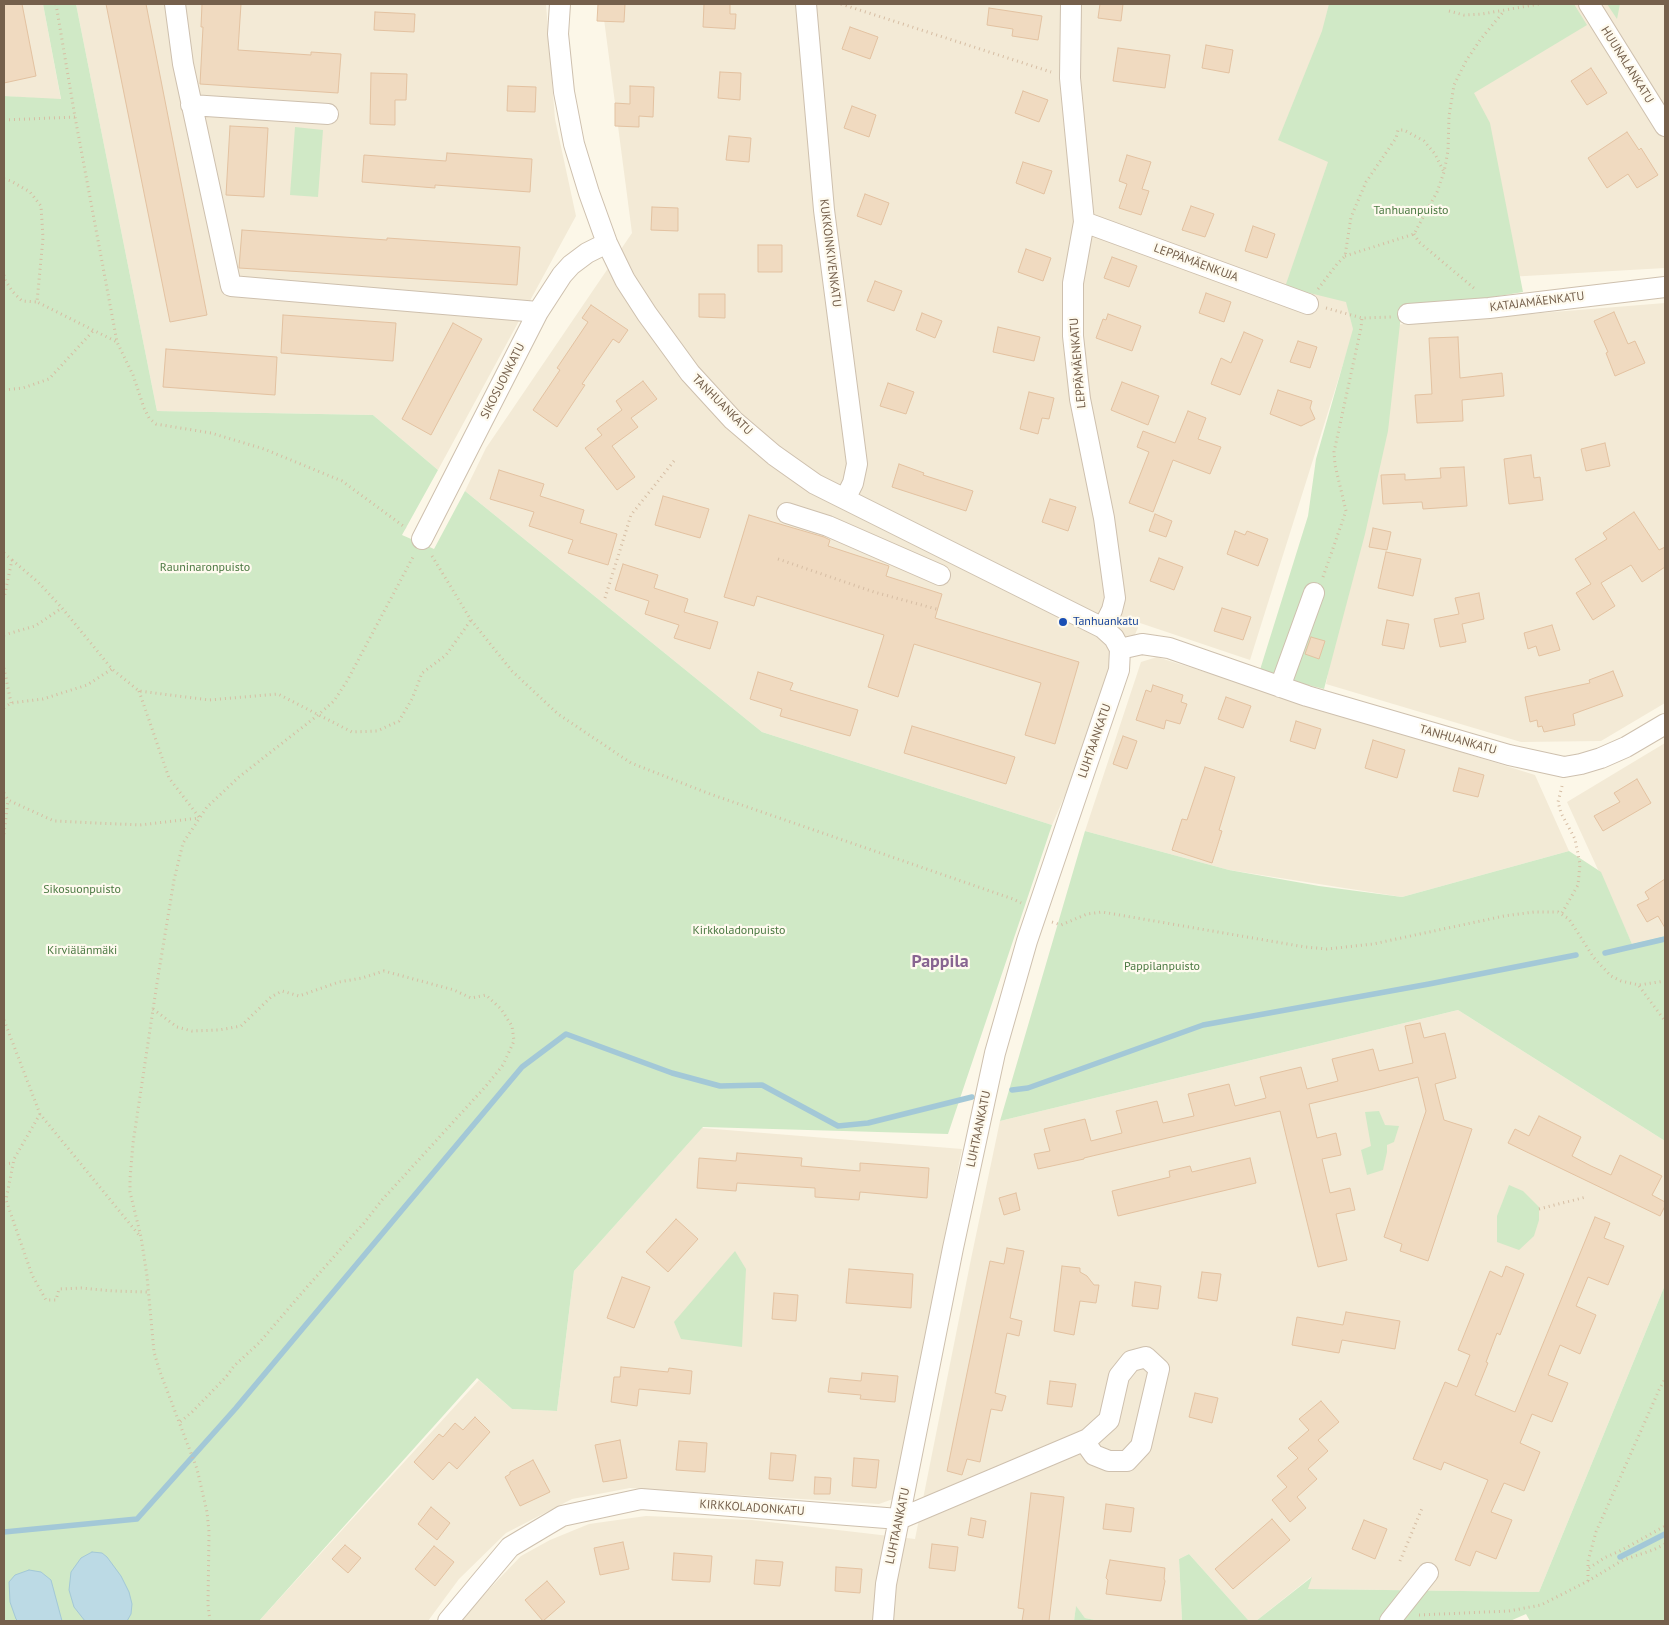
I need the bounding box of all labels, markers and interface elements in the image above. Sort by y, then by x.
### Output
street label: HUUNALANKATU [1598,24,1656,106]
street label: KUKKOINKIVENKATU [816,198,844,308]
park label: Tanhuanpuisto [1373,204,1449,218]
street label: LEPPÄMÄENKUJA [1152,241,1240,285]
street label: KATAJAMÄENKATU [1489,289,1585,315]
street label: LEPPÄMÄENKATU [1067,317,1089,409]
street label: SIKOSUONKATU [478,341,528,421]
street label: TANHUANKATU [689,372,755,438]
park label: Rauninaronpuisto [160,561,250,575]
place label: Tanhuankatu [1073,615,1139,629]
marker: Tanhuankatu [1057,616,1069,628]
street label: LUHTAANKATU [1076,702,1114,780]
street label: TANHUANKATU [1418,722,1498,758]
park label: Sikosuonpuisto [43,883,121,897]
park label: Kirkkoladonpuisto [693,924,785,938]
park label: Kirviälänmäki [47,944,117,958]
district label: Pappila [911,951,969,973]
park label: Pappilanpuisto [1124,960,1200,974]
street label: LUHTAANKATU [964,1089,994,1169]
street label: LUHTAANKATU [883,1486,913,1566]
street label: KIRKKOLADONKATU [699,1497,805,1519]

